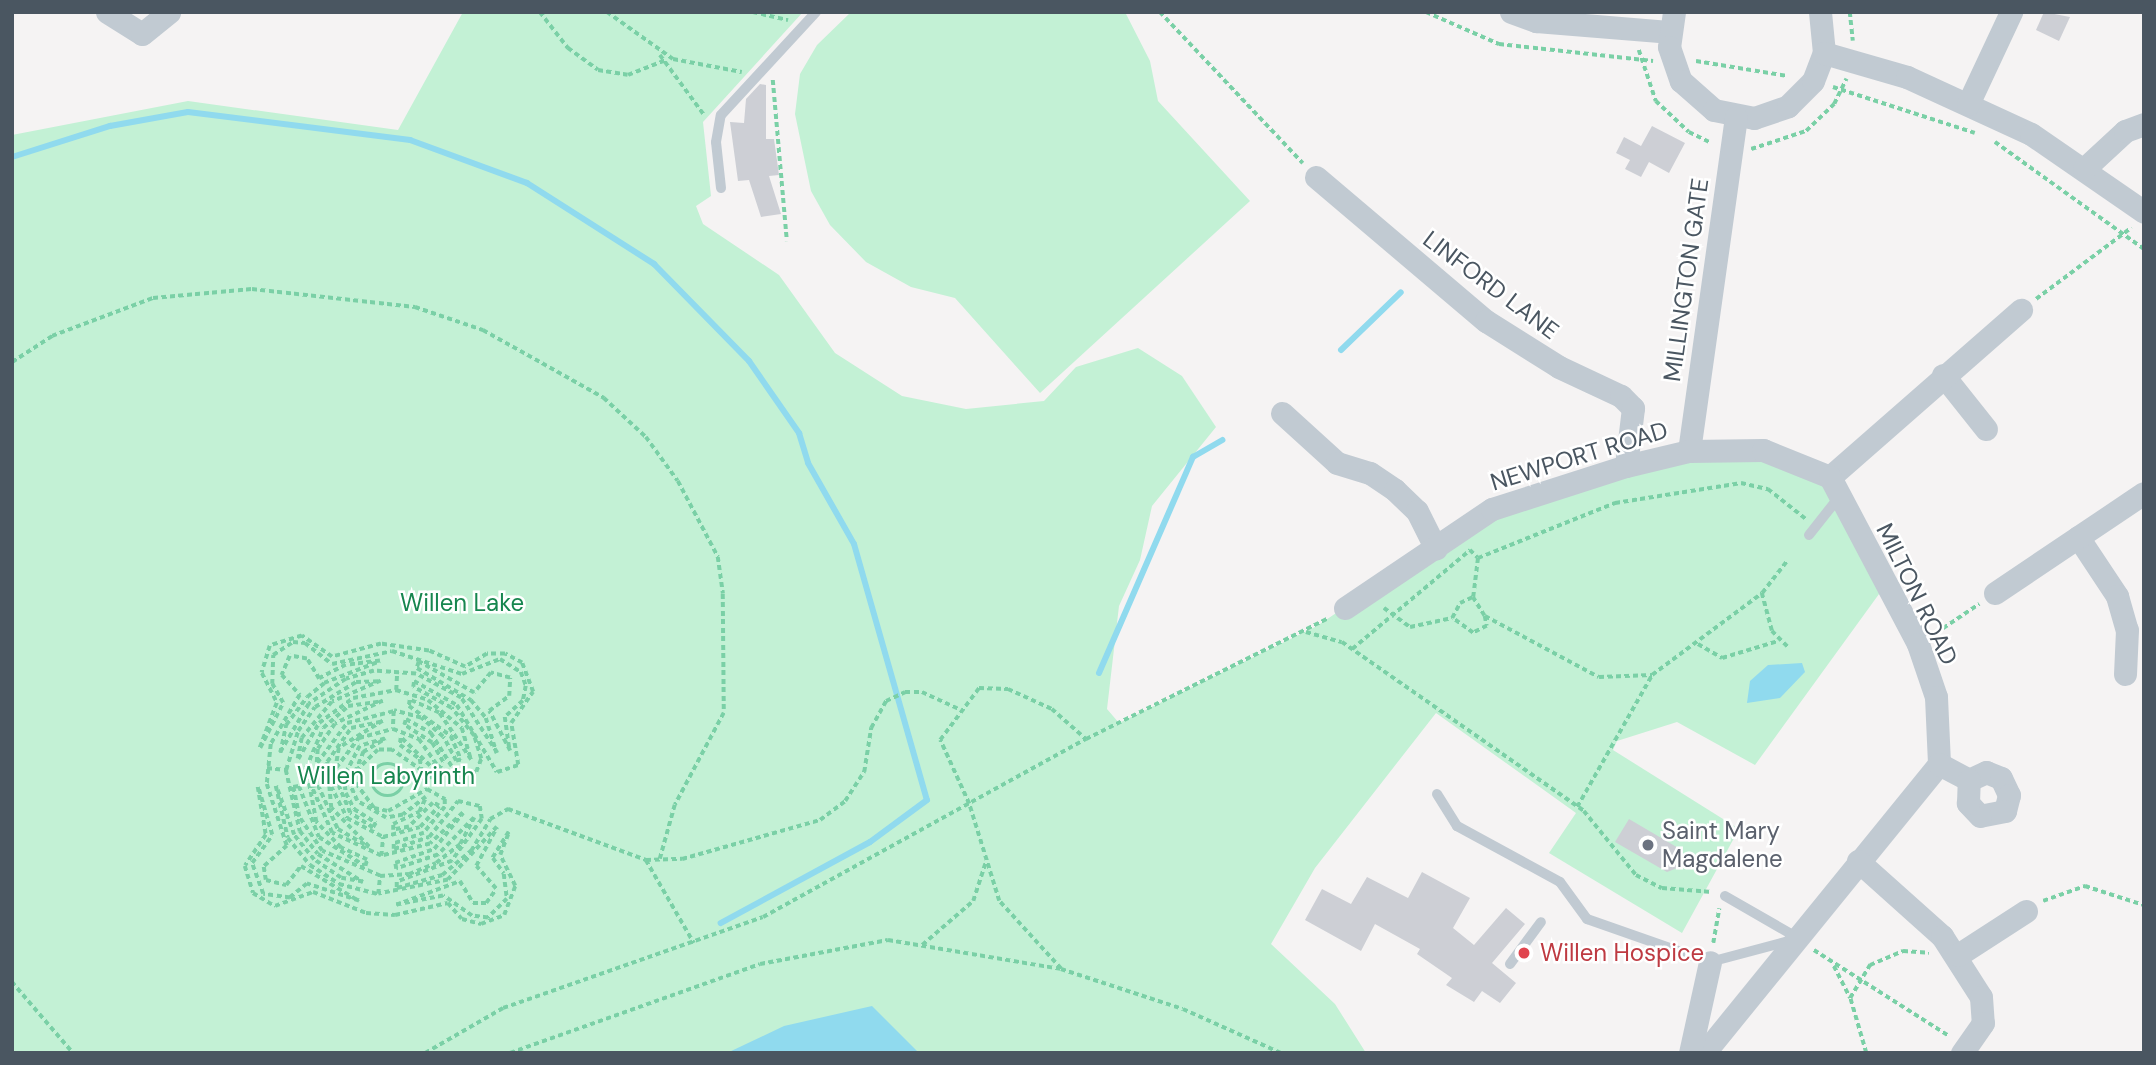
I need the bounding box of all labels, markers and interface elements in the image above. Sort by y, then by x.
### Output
street label: MILLINGTON GATE [1657,177,1715,383]
street label: LINFORD LANE [1418,225,1564,345]
street label: NEWPORT ROAD [1487,415,1671,497]
street label: MILTON ROAD [1870,518,1964,670]
park label: Willen Lake [400,589,524,617]
park label: Willen Labyrinth [297,762,475,790]
place label: Saint Mary Magdalene [1662,817,1783,873]
marker: Saint Mary Magdalene [1640,837,1656,853]
place label: Willen Hospice [1540,939,1704,967]
marker: Willen Hospice [1514,943,1534,963]

